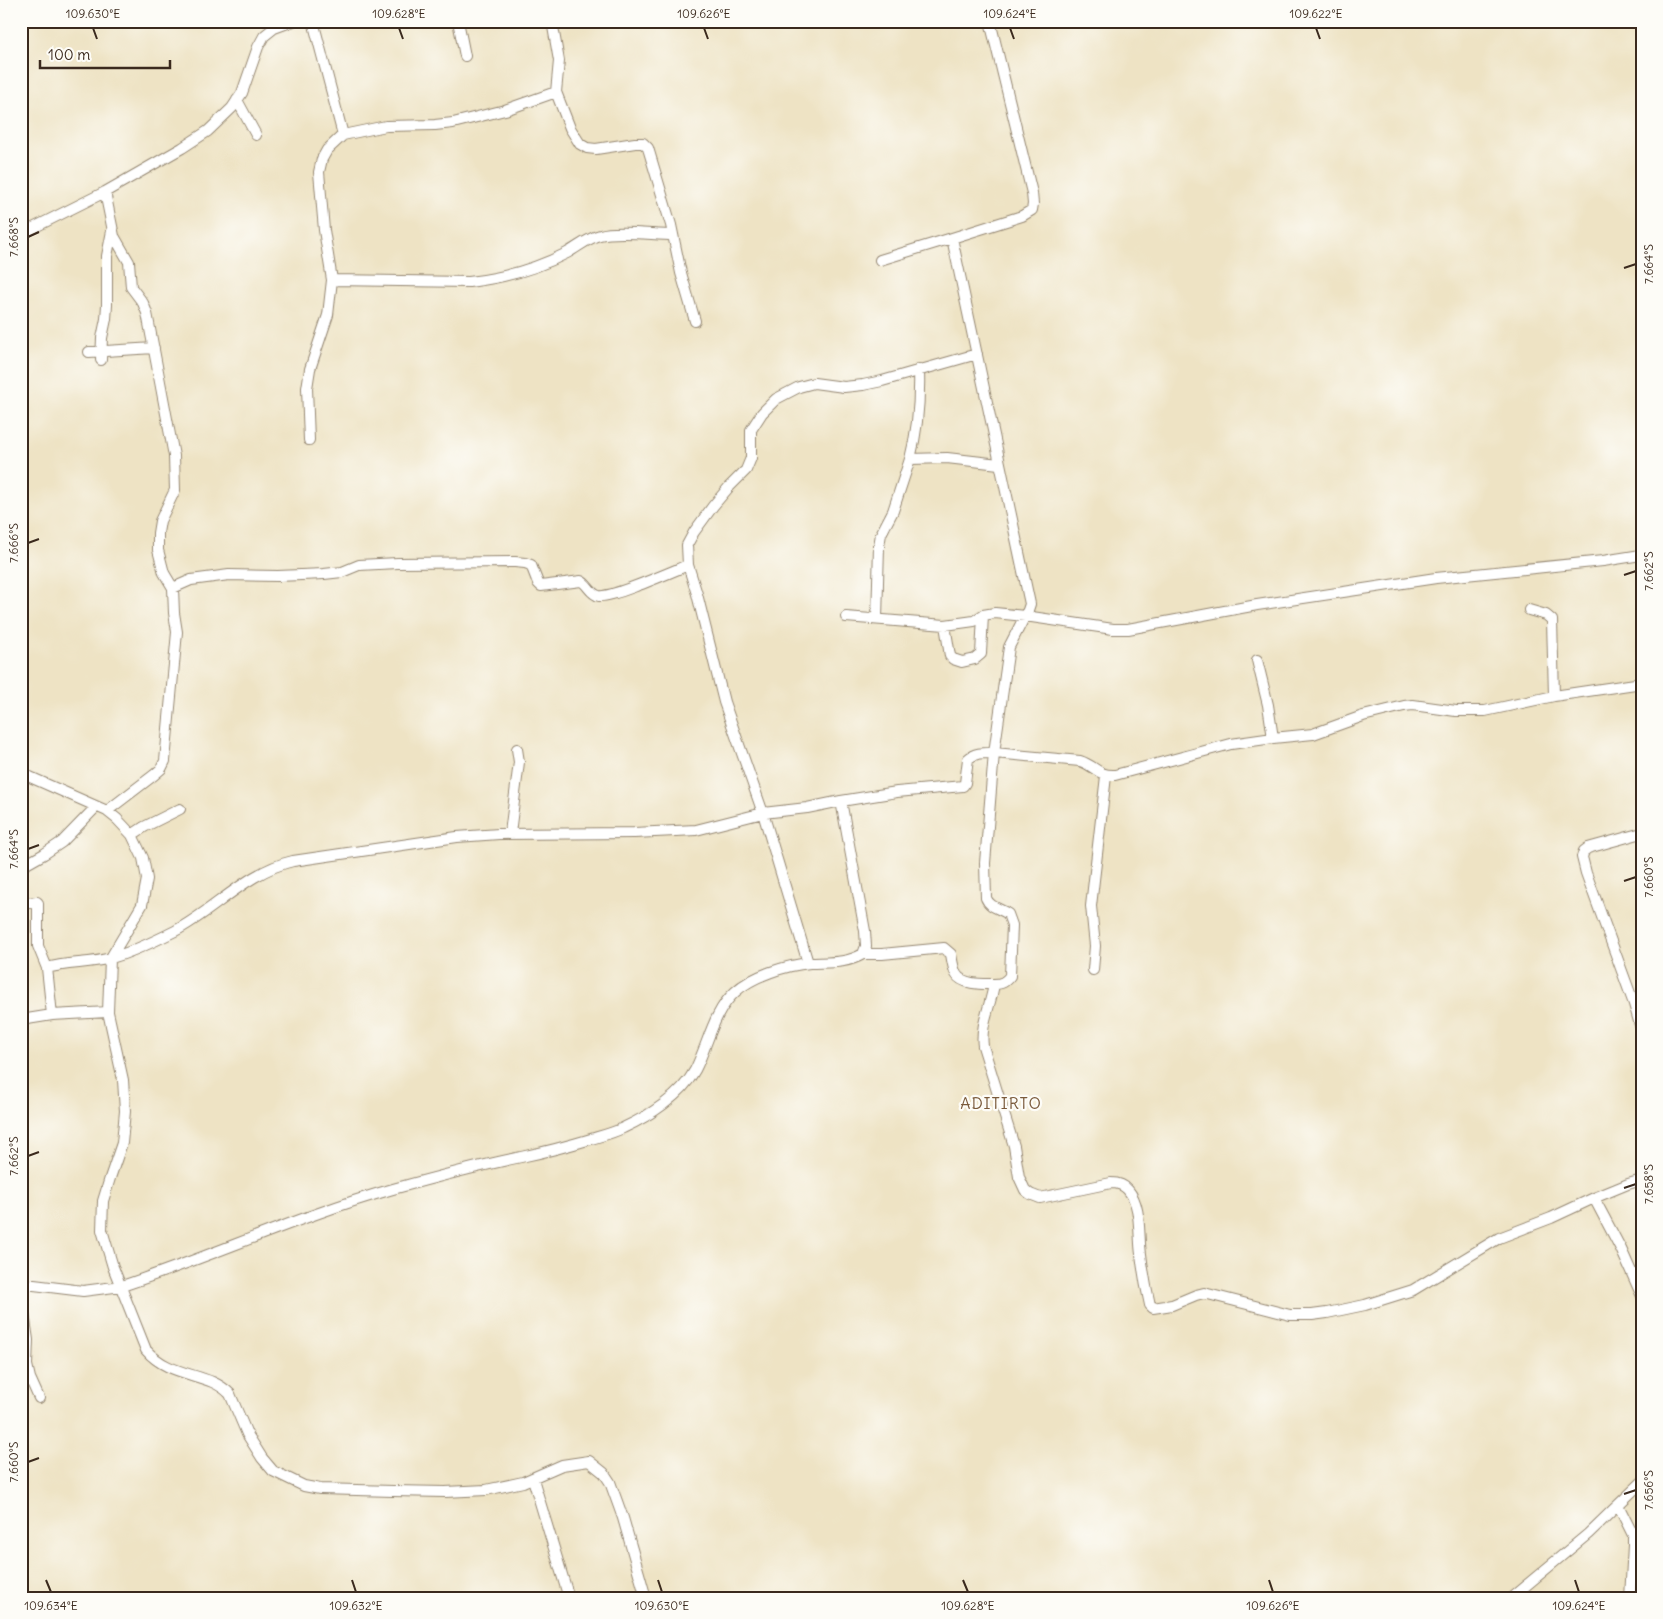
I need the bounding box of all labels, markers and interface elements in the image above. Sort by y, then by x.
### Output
text: 109.630°E [66,6,120,21]
text: 109.628°E [372,6,426,21]
text: 109.626°E [677,6,731,21]
text: 109.624°E [983,6,1037,21]
text: 109.622°E [1290,6,1342,21]
scale bar [40,38,170,70]
text: 100 m [48,45,90,64]
text: 7.668°S [6,217,21,257]
text: 7.664°S [1641,244,1656,284]
text: 7.666°S [6,523,21,563]
text: 7.662°S [1641,551,1656,591]
text: 7.664°S [6,829,21,869]
text: 7.660°S [1641,856,1656,897]
district label: ADITIRTO [960,1093,1042,1113]
text: 7.662°S [6,1136,21,1176]
text: 7.658°S [1641,1164,1656,1204]
text: 7.660°S [6,1441,21,1482]
text: 7.656°S [1641,1470,1656,1510]
text: 109.634°E [24,1598,78,1613]
text: 109.632°E [329,1598,383,1613]
text: 109.630°E [635,1598,689,1613]
text: 109.628°E [941,1598,995,1613]
text: 109.626°E [1246,1598,1300,1613]
text: 109.624°E [1552,1598,1606,1613]

